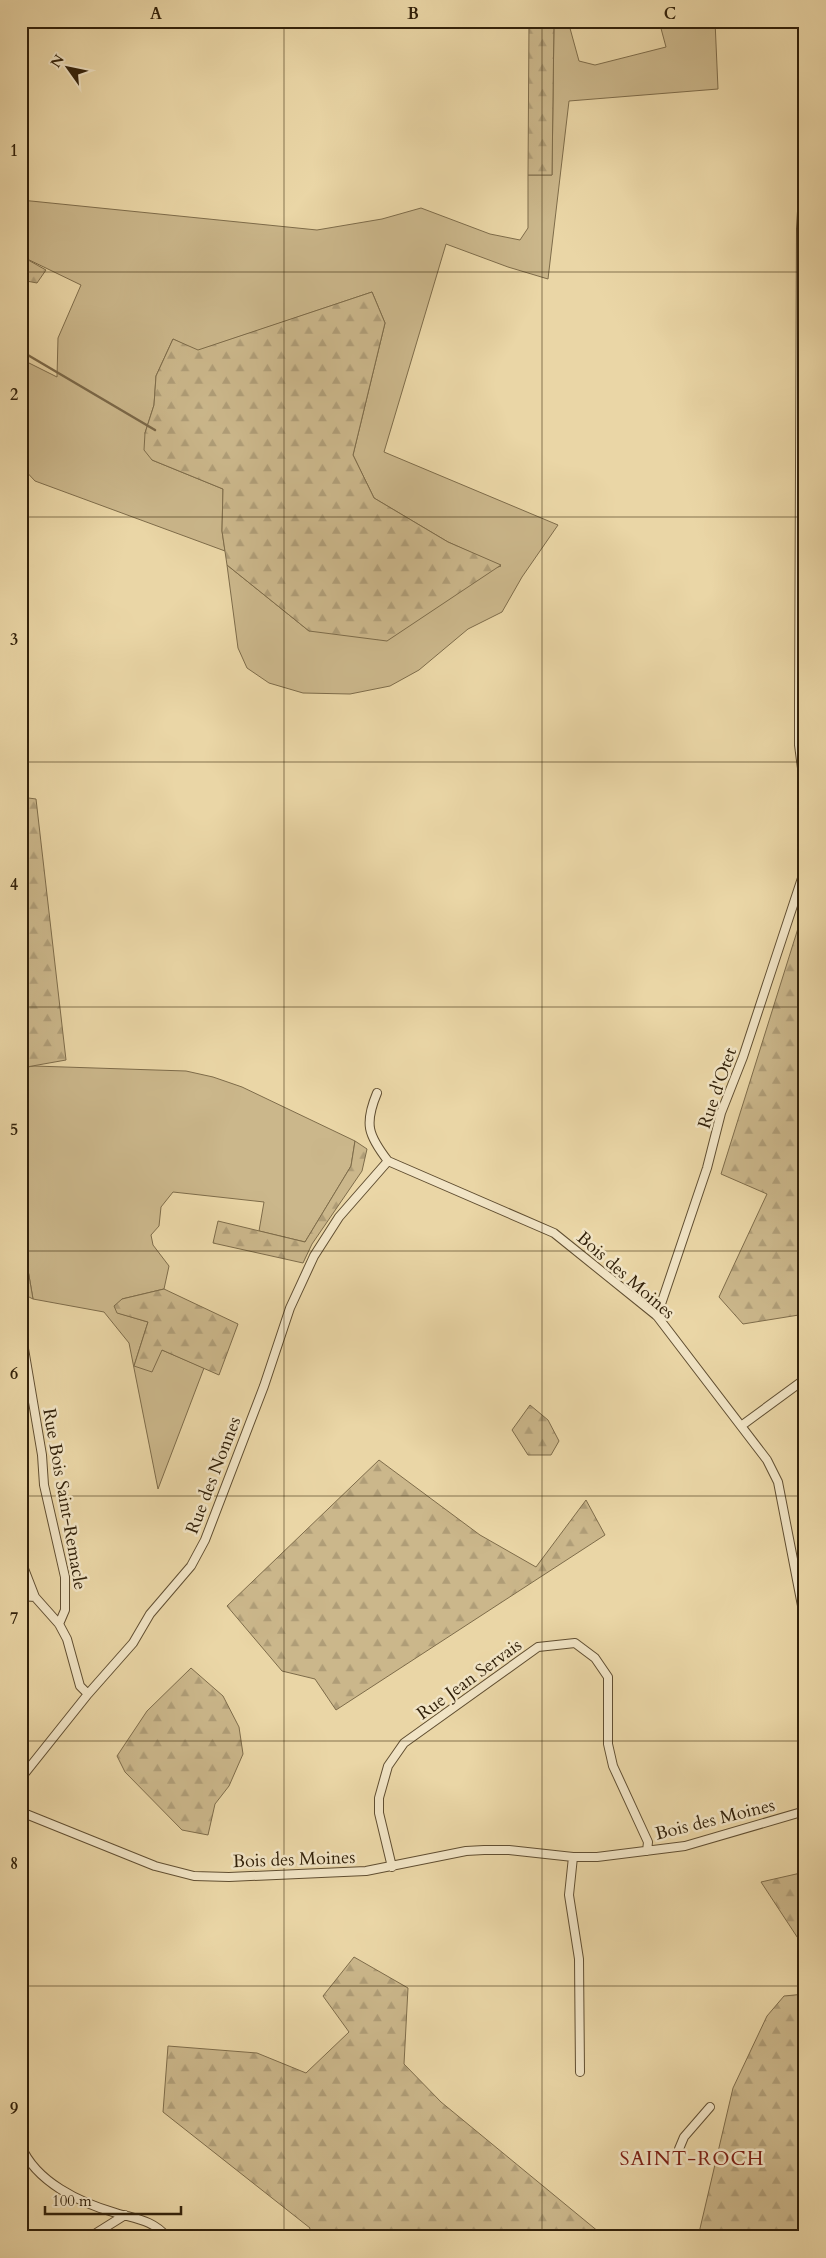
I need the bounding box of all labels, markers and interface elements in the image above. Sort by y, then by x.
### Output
text: A [150,3,162,25]
text: B [407,3,419,25]
text: C [664,3,676,25]
north arrow [42,42,92,92]
text: N [46,51,69,71]
text: 1 [10,140,18,162]
text: 2 [10,384,18,406]
text: 3 [10,629,18,651]
text: 4 [10,874,18,896]
street label: Rue d'Otet [692,1044,743,1132]
text: 5 [10,1119,18,1141]
street label: Bois des Moines [571,1226,680,1325]
text: 6 [10,1363,18,1385]
street label: Rue Bois Saint-Remacle [36,1406,93,1592]
street label: Rue des Nonnes [180,1413,247,1537]
text: 7 [10,1608,18,1630]
street label: Rue Jean Servais [412,1633,527,1726]
street label: Bois des Moines [653,1793,778,1846]
street label: Bois des Moines [232,1845,356,1874]
text: 8 [10,1853,18,1875]
text: 9 [10,2098,18,2120]
district label: SAINT-ROCH [620,2145,764,2172]
scale bar [45,2183,181,2215]
text: 100 m [52,2191,92,2211]

